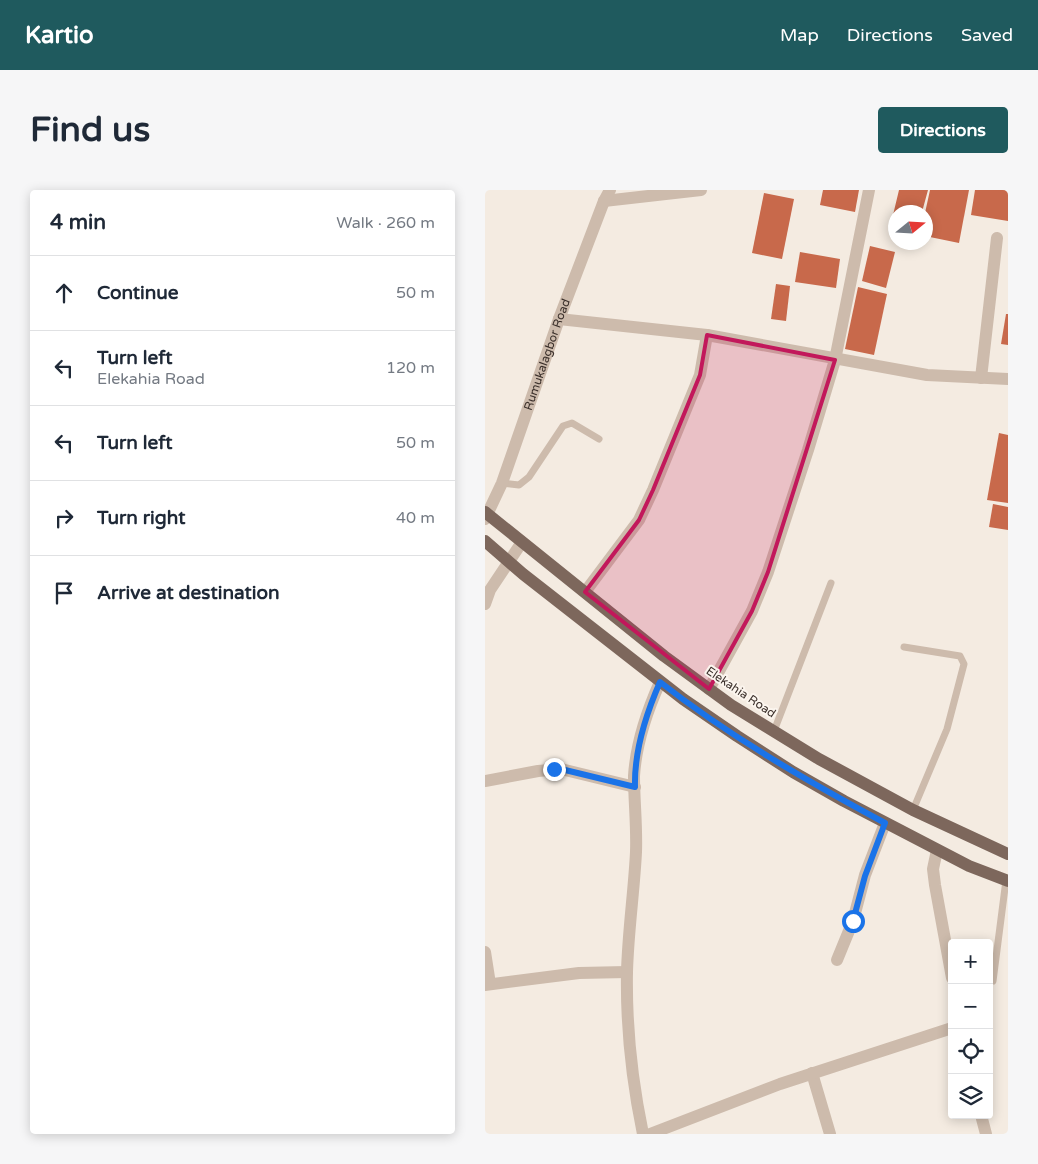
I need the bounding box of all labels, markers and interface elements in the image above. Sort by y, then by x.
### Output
text: Kartio [25,21,94,50]
text: Map [780,24,819,46]
text: Directions [847,24,933,46]
text: Saved [961,24,1013,46]
button: Directions [878,107,1008,153]
text: Find us [30,109,150,151]
north arrow [888,205,933,250]
text: 4 min [50,210,106,235]
text: Walk · 260 m [336,213,435,233]
icon: ahead [50,279,78,307]
text: Continue [97,282,179,304]
text: 50 m [396,283,435,303]
street label: Rumukalagbor Road [521,297,573,412]
text: Turn left [97,347,173,369]
icon: left [50,354,78,382]
text: 120 m [386,358,435,378]
text: Elekahia Road [97,369,205,389]
icon: left [50,429,78,457]
text: Turn left [97,432,173,454]
text: 50 m [396,433,435,453]
icon: right [50,504,78,532]
text: Turn right [97,507,185,529]
text: 40 m [396,508,435,528]
icon: arrive [50,579,78,607]
text: Arrive at destination [97,582,280,604]
street label: Elekahia Road [704,664,778,720]
route end [543,758,566,781]
route start [842,910,865,933]
map controls [948,939,993,1119]
button: + [948,939,993,984]
button: − [948,984,993,1029]
button: locate [948,1029,993,1074]
button: layers [948,1074,993,1119]

